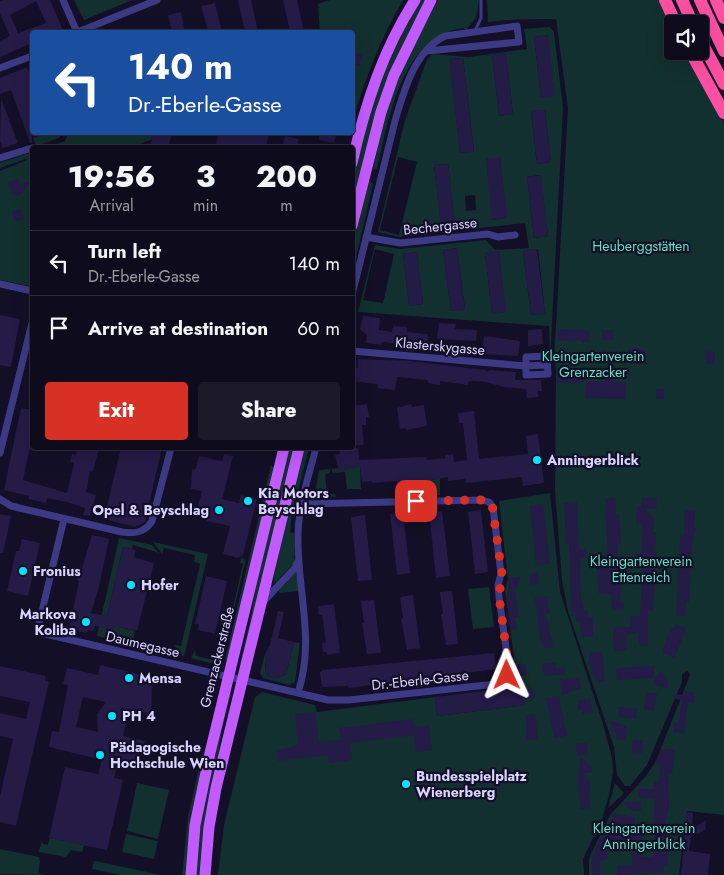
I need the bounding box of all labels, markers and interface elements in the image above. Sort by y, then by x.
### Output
map controls [664,15,709,60]
button: sound [664,15,709,60]
text: 140 m [128,42,233,92]
icon: left [45,50,110,115]
text: Dr.-Eberle-Gasse [128,88,282,120]
text: 19:56 [68,155,155,198]
text: 3 [196,155,215,198]
text: 200 [256,155,317,198]
text: Arrival [89,194,134,217]
text: min [193,194,218,217]
text: m [280,194,293,217]
street label: Bechergasse [402,212,478,240]
park label: Heuberggstätten [592,236,690,256]
text: Turn left [88,238,161,265]
icon: left [45,249,73,277]
text: 140 m [288,250,340,277]
text: Dr.-Eberle-Gasse [88,265,200,288]
icon: arrive [45,314,73,342]
text: Arrive at destination [88,315,268,342]
text: 60 m [297,315,340,342]
street label: Klasterskygasse [394,332,486,360]
park label: Kleingartenverein Grenzacker [542,346,644,382]
button: Exit [45,382,188,440]
button: Share [198,382,340,440]
place label: Anningerblick [546,450,639,470]
marker: Anningerblick [531,454,543,466]
pin [395,480,437,522]
place label: Kia Motors Beyschlag [258,483,330,519]
icon: arrive [402,487,430,515]
marker: Kia Motors Beyschlag [242,495,254,507]
place label: Opel & Beyschlag [93,500,209,520]
marker: Opel & Beyschlag [213,504,225,516]
park label: Kleingartenverein Ettenreich [590,551,692,587]
place label: Fronius [33,561,81,581]
marker: Fronius [17,565,29,577]
place label: Hofer [141,575,179,595]
marker: Hofer [125,579,137,591]
place label: Markova Koliba [19,604,76,640]
street label: Grenzackerstraße [195,604,239,710]
marker: Markova Koliba [80,616,92,628]
street label: Daumegasse [104,626,182,662]
position arrow [480,648,532,700]
street label: Dr.-Eberle-Gasse [370,665,470,695]
place label: Mensa [139,668,181,688]
marker: Mensa [123,672,135,684]
place label: PH 4 [122,706,156,726]
marker: PH 4 [106,710,118,722]
place label: Pädagogische Hochschule Wien [110,737,224,773]
marker: Pädagogische Hochschule Wien [94,749,106,761]
place label: Bundesspielplatz Wienerberg [416,766,528,802]
marker: Bundesspielplatz Wienerberg [400,778,412,790]
park label: Kleingartenverein Anningerblick [593,818,695,854]

